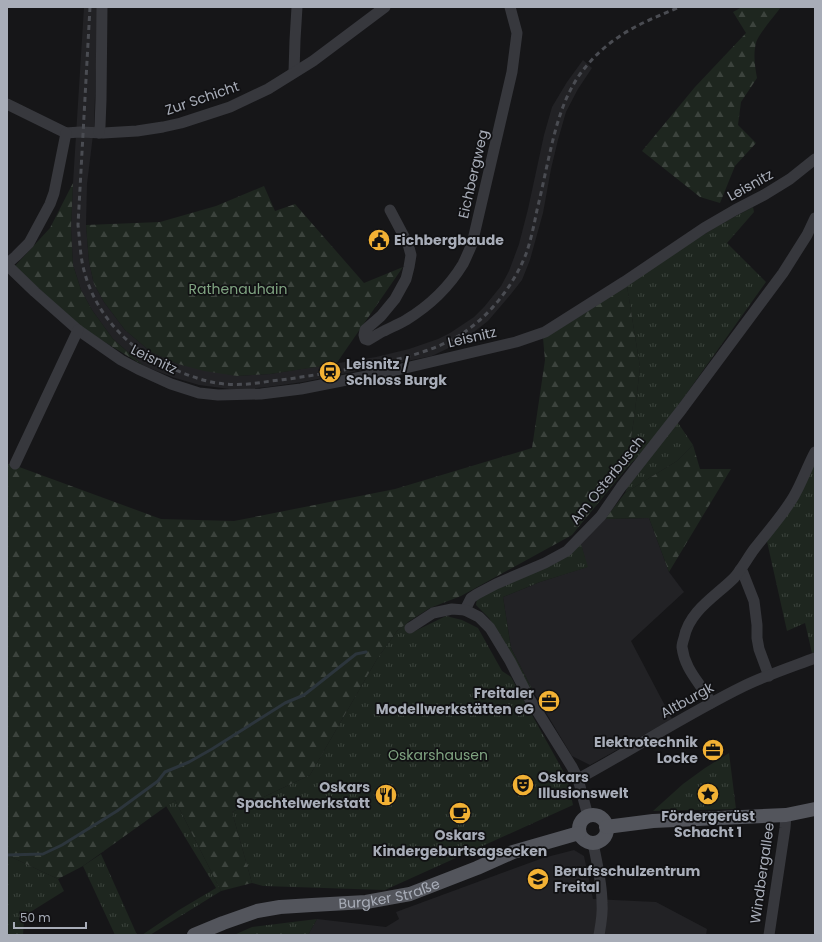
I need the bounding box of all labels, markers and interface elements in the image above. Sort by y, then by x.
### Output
street label: Zur Schicht [162,76,242,120]
street label: Eichbergweg [453,128,493,220]
street label: Leisnitz [724,164,776,206]
public building icon: Eichbergbaude [366,227,392,253]
place label: Eichbergbaude [394,230,504,250]
park label: Rathenauhain [189,279,287,299]
street label: Leisnitz [446,322,498,352]
street label: Leisnitz [127,339,181,379]
place label: Leisnitz / Schloss Burgk [346,354,447,390]
station icon: Leisnitz / Schloss Burgk [317,359,343,385]
street label: Am Osterbusch [565,432,649,528]
street label: Altburgk [657,677,718,723]
place label: Freitaler Modellwerkstätten eG [376,683,534,719]
office icon: Freitaler Modellwerkstätten eG [536,688,562,714]
place label: Elektrotechnik Locke [594,732,698,768]
office icon: Elektrotechnik Locke [700,737,726,763]
park label: Oskarshausen [388,745,488,765]
place label: Oskars Illusionswelt [538,767,629,803]
theatre icon: Oskars Illusionswelt [510,772,536,798]
place label: Oskars Spachtelwerkstatt [236,777,370,813]
place icon: Fördergerüst Schacht 1 [695,781,721,807]
restaurant icon: Oskars Spachtelwerkstatt [373,782,399,808]
cafe icon: Oskars Kindergeburtsagsecken [447,800,473,826]
place label: Fördergerüst Schacht 1 [661,806,755,842]
street label: Windbergallee [745,821,779,925]
place label: Oskars Kindergeburtsagsecken [373,825,547,861]
place label: Berufsschulzentrum Freital [554,861,701,897]
school or university icon: Berufsschulzentrum Freital [525,866,551,892]
street label: Burgker Straße [338,873,443,914]
scale bar [14,904,86,930]
text: 50 m [20,909,51,926]

